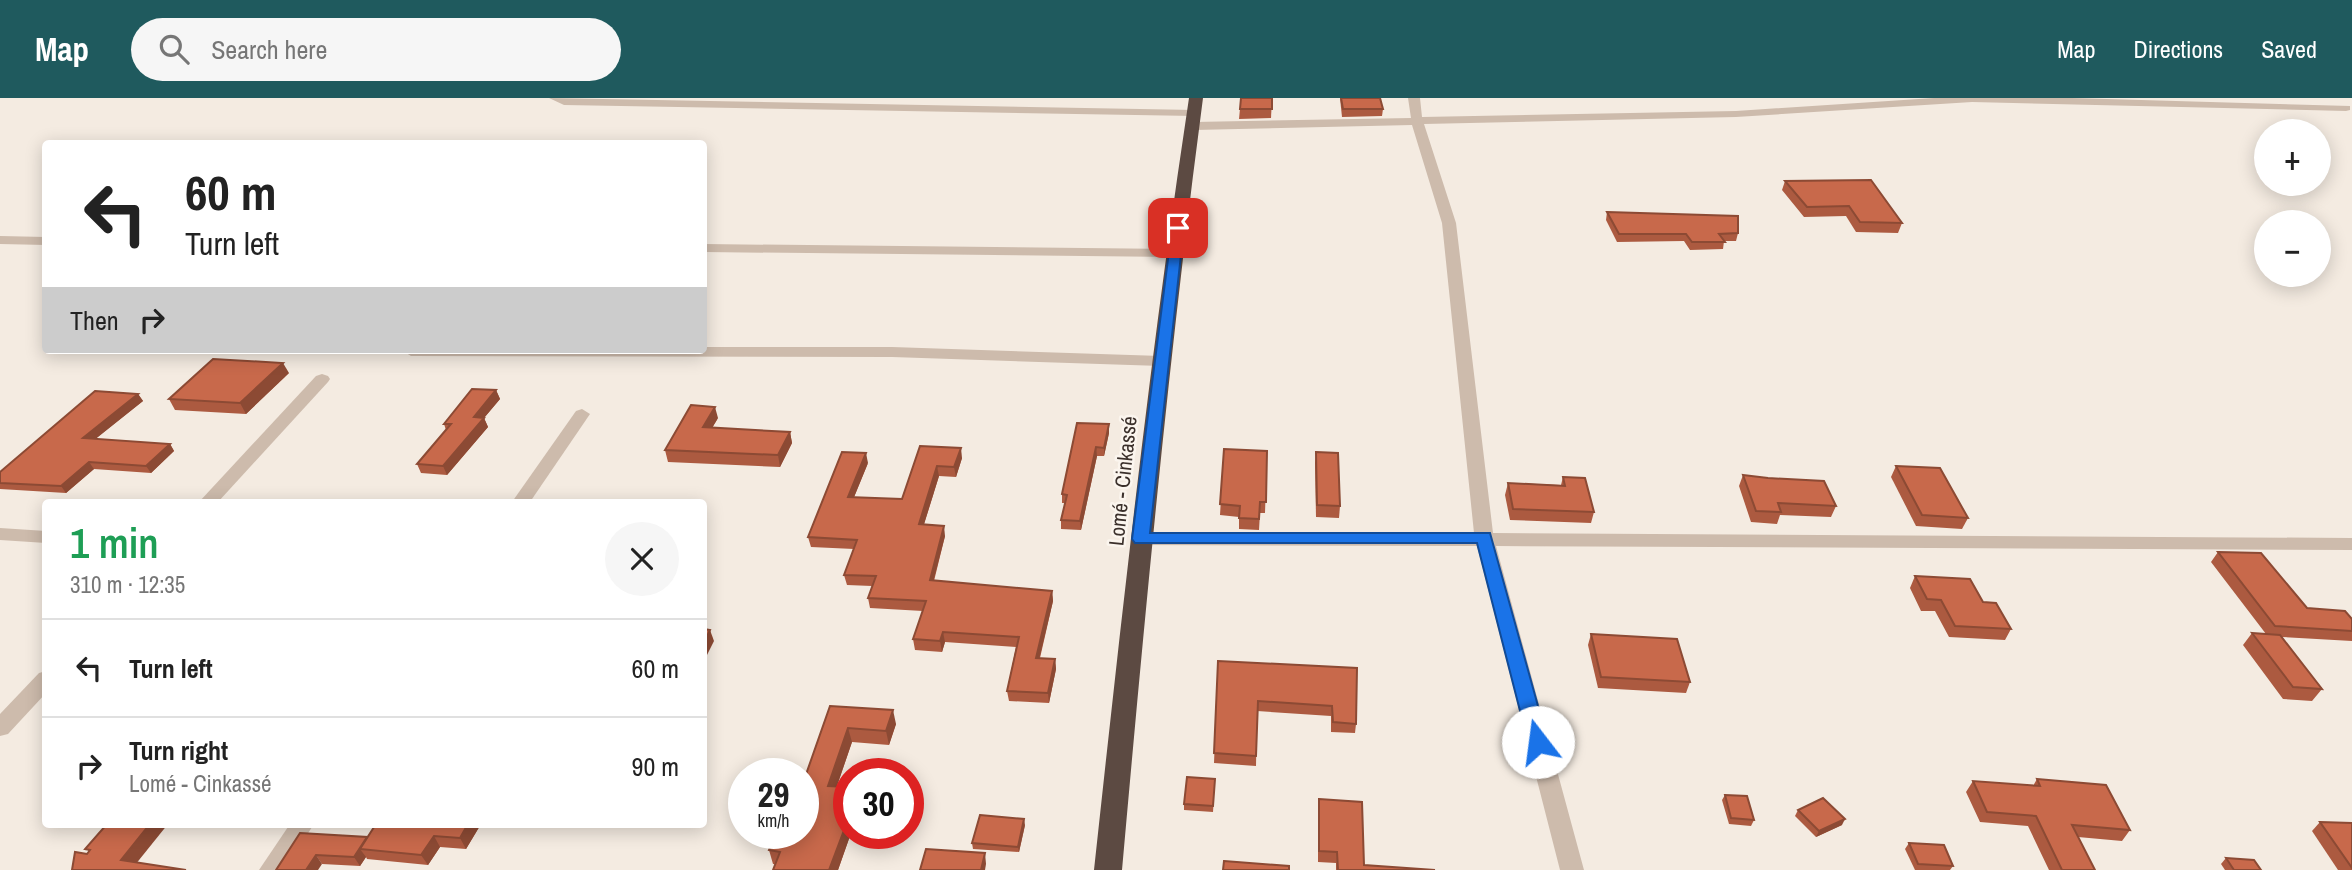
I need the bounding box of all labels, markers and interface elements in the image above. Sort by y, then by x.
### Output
search box [131,18,621,81]
text: Map [35,27,89,71]
icon: search [155,30,193,68]
text: Search here [211,32,327,67]
text: Map [2057,33,2095,65]
text: Directions [2133,33,2223,65]
text: Saved [2261,33,2317,65]
map controls [2254,119,2331,287]
button: + [2254,119,2331,196]
text: 60 m [185,159,277,225]
icon: left [70,168,161,259]
pin [1148,198,1208,258]
icon: arrive [1159,209,1197,247]
button: − [2254,210,2331,287]
text: Turn left [185,222,279,265]
icon: right [133,301,171,339]
text: Then [70,303,119,338]
street label: Lomé - Cinkassé [1101,415,1144,547]
text: 1 min [70,515,159,571]
button: close [605,522,679,596]
text: 310 m · 12:35 [70,569,185,600]
icon: left [70,649,108,687]
text: Turn left [129,651,213,686]
text: 60 m [632,651,679,686]
position arrow [1501,705,1575,779]
text: Turn right [129,733,228,768]
icon: right [70,747,108,785]
text: 90 m [632,749,679,784]
speed limit sign: 30 [833,758,924,849]
text: Lomé - Cinkassé [129,768,272,799]
text: 29 [758,771,789,818]
text: km/h [758,808,790,833]

